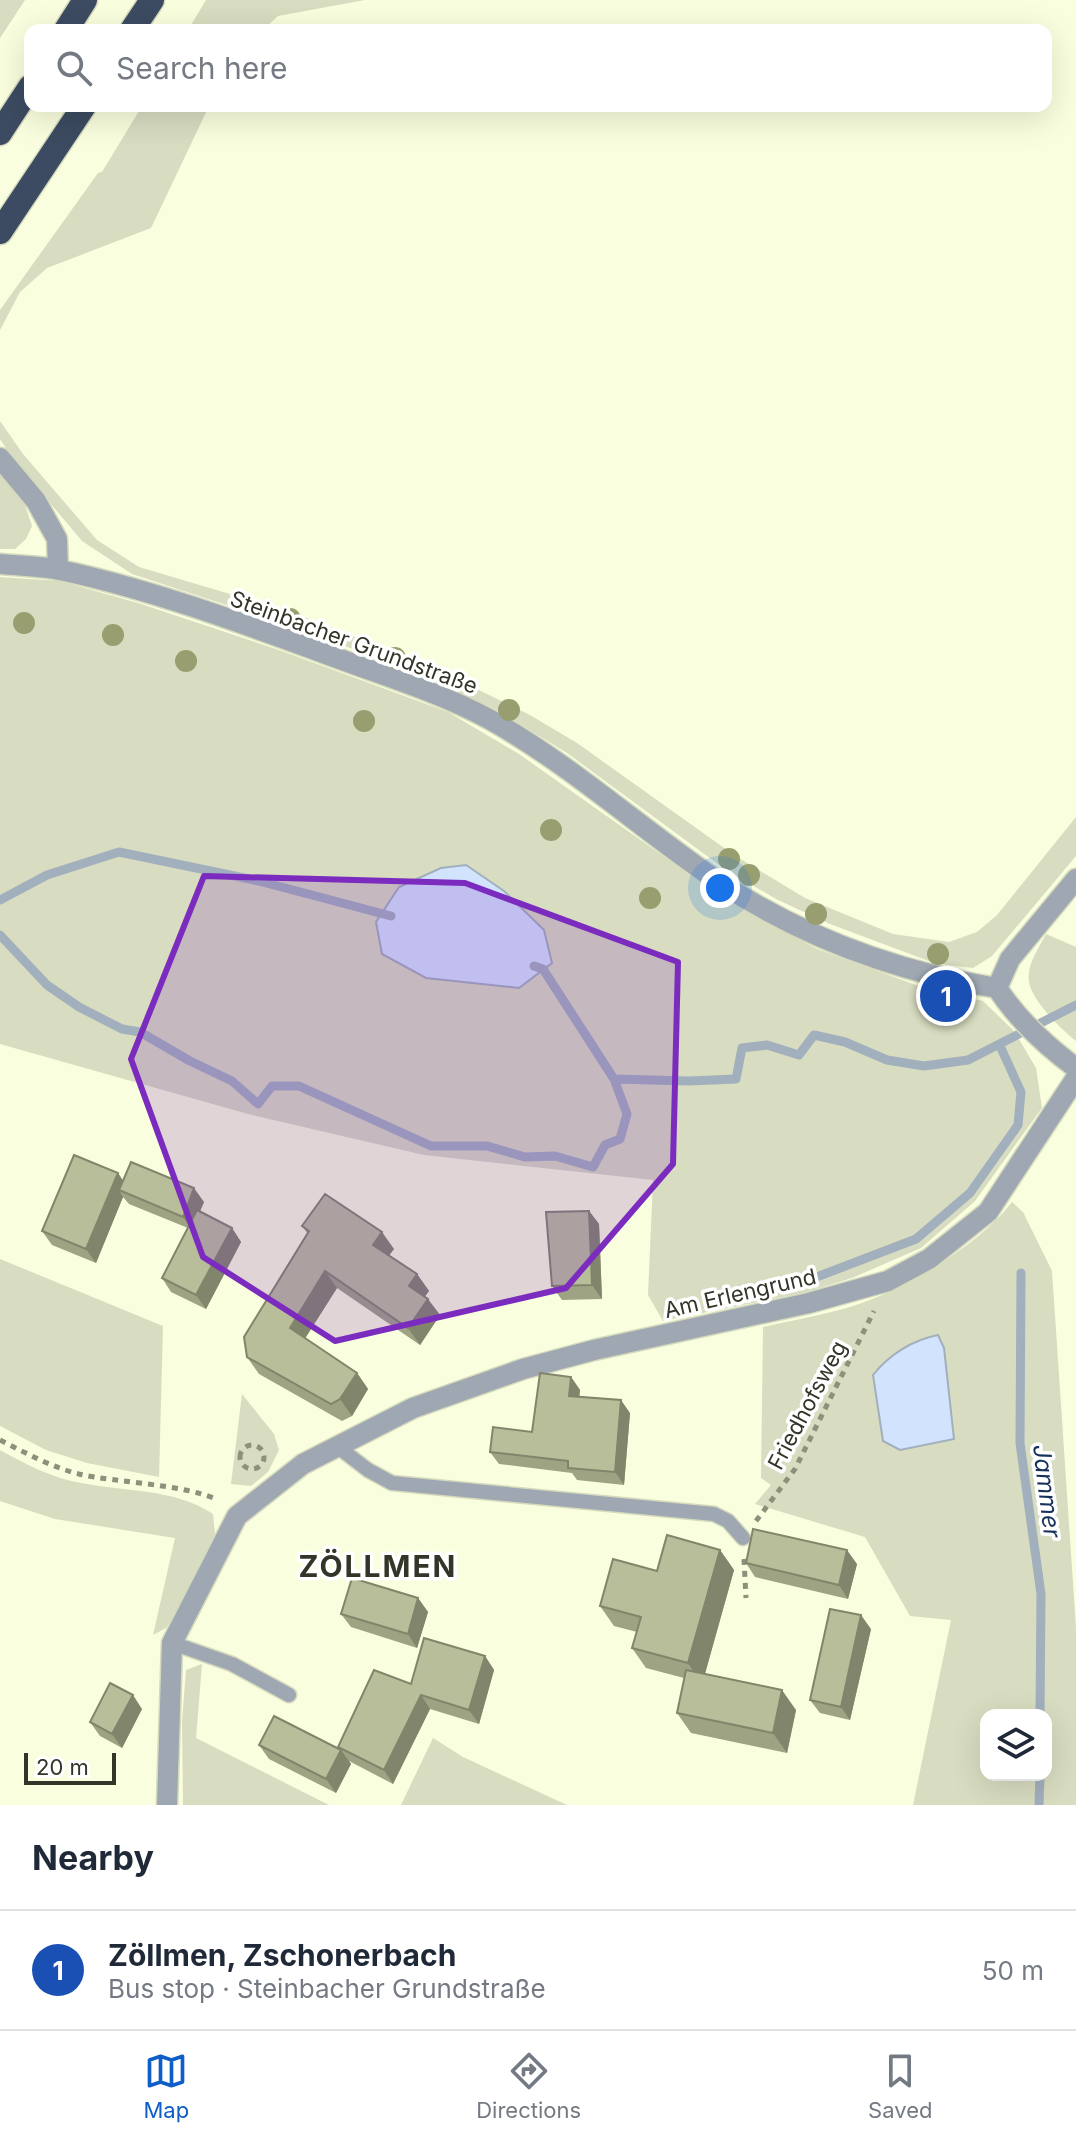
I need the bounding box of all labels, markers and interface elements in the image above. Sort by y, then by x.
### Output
search box [24,24,1052,112]
icon: search [52,46,96,90]
text: Search here [116,50,288,86]
street label: Steinbacher Grundstraße [227,585,481,699]
your location [700,868,740,908]
pin: 1 [920,966,972,1026]
street label: Am Erlengrund [662,1263,818,1323]
street label: Friedhofsweg [762,1336,852,1474]
water label: Jammer [1027,1443,1067,1540]
district label: ZÖLLMEN [299,1548,458,1584]
map controls [980,1709,1052,1781]
button: layers [980,1709,1052,1781]
scale bar [24,1749,116,1785]
text: 20 m [36,1754,89,1780]
text: Nearby [32,1837,154,1878]
text: Zöllmen, Zschonerbach [108,1937,456,1973]
text: 1 [52,1955,64,1986]
text: 50 m [982,1955,1044,1986]
text: Bus stop · Steinbacher Grundstraße [108,1973,546,2004]
tab: Map [144,2049,189,2123]
tab: Directions [476,2049,581,2123]
tab: Saved [868,2049,932,2123]

